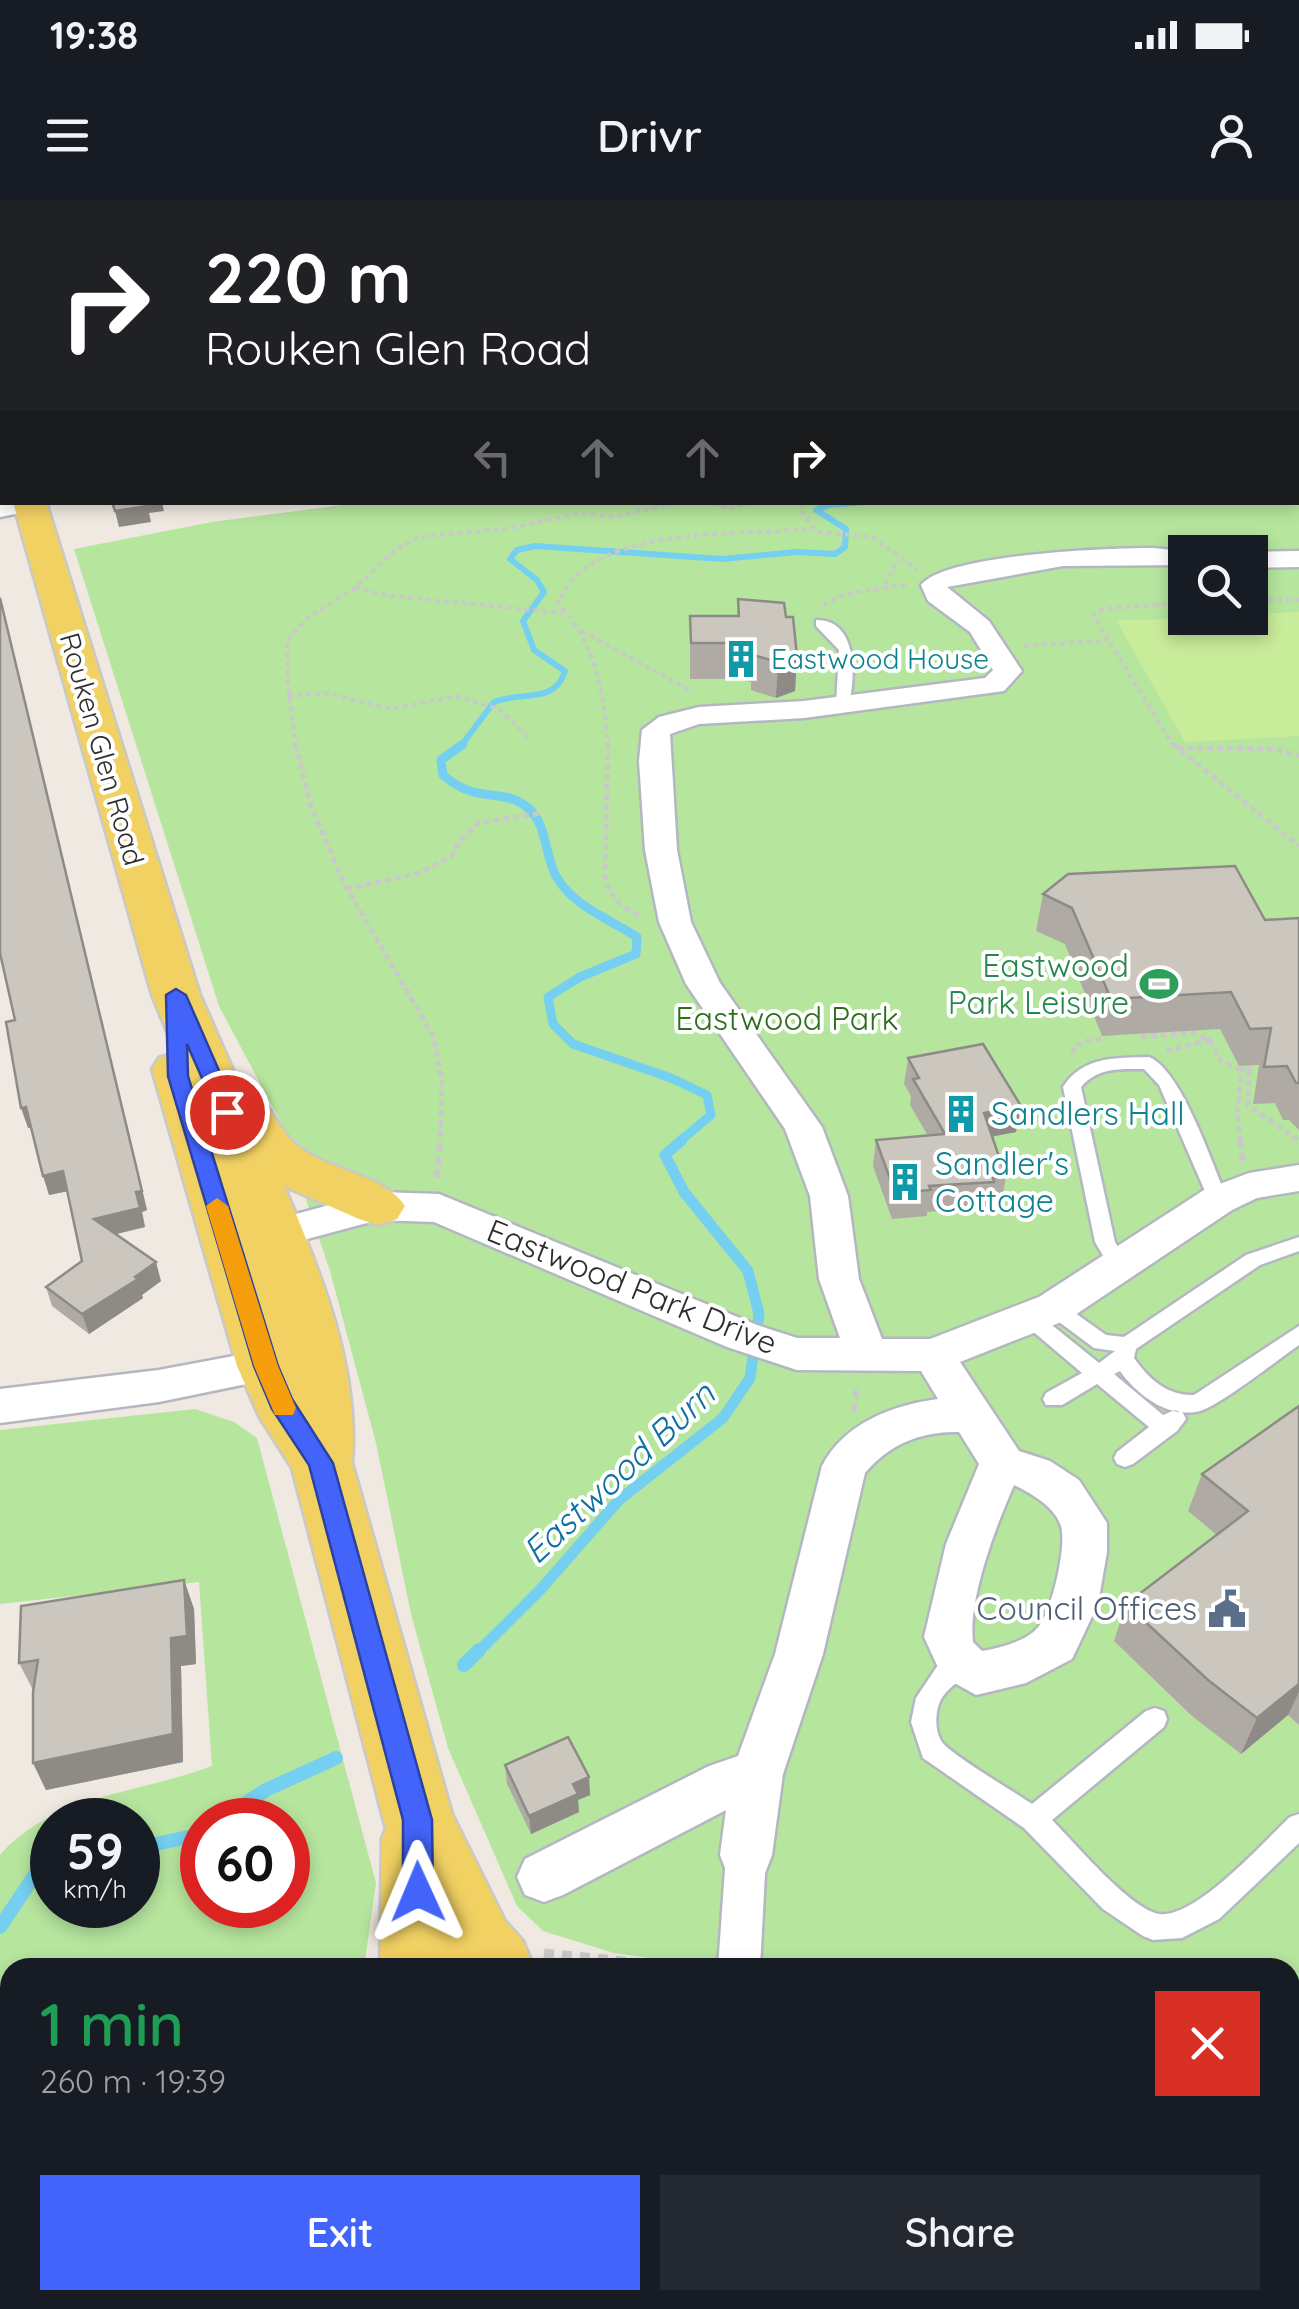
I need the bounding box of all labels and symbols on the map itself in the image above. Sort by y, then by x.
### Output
street label: Rouken Glen Road [53,629,152,869]
building icon: Eastwood House [720,638,762,680]
place label: Eastwood House [771,641,989,676]
place label: Eastwood Park Leisure [948,945,1129,1022]
sports icon: Eastwood Park Leisure [1138,963,1180,1005]
park label: Eastwood Park [675,998,899,1038]
pin [185,1070,270,1155]
building icon: Sandlers Hall [940,1093,982,1135]
place label: Sandlers Hall [991,1093,1185,1133]
place label: Sandler's Cottage [935,1143,1069,1220]
building icon: Sandler's Cottage [884,1161,926,1203]
street label: Eastwood Park Drive [482,1210,783,1363]
water label: Eastwood Burn [513,1372,724,1572]
place label: Council Offices [977,1588,1197,1628]
public building icon: Council Offices [1206,1588,1248,1630]
speed limit sign: 60 [180,1798,310,1928]
position arrow [366,1840,470,1944]

